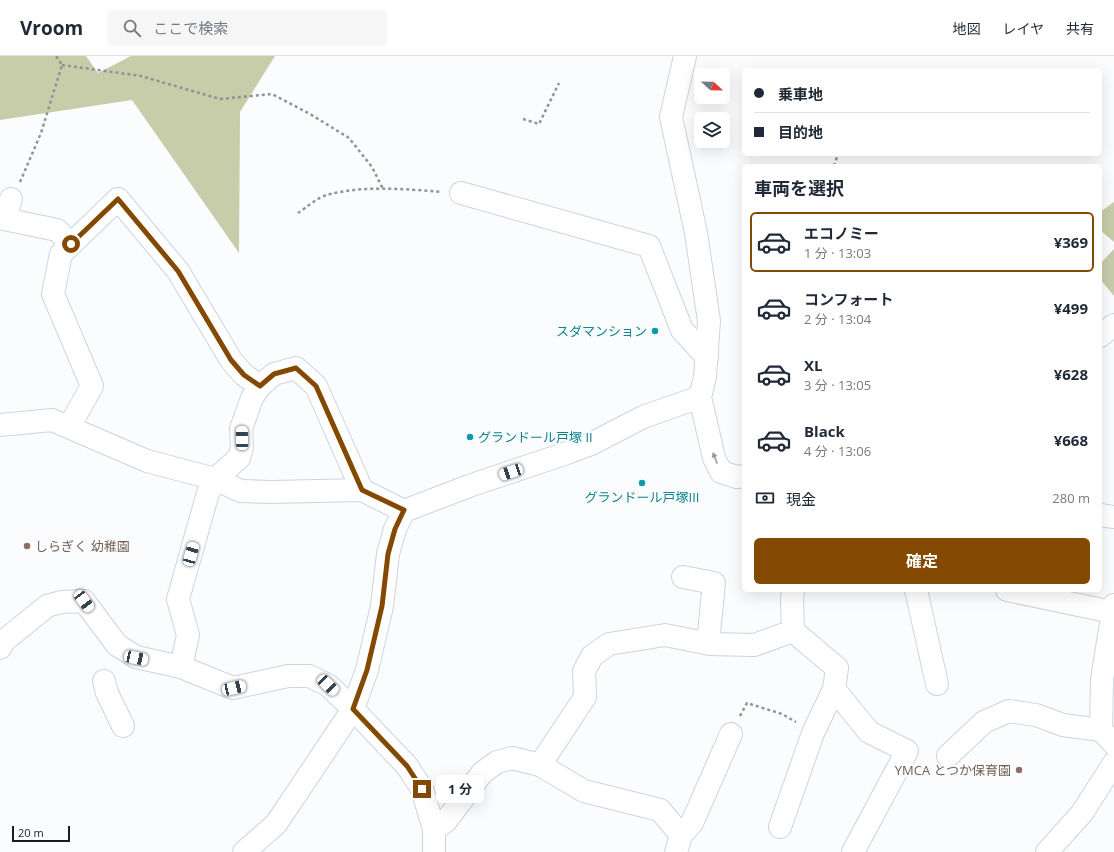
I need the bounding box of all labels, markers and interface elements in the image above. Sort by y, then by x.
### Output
search box [107,10,387,46]
text: Vroom [20,15,83,41]
icon: search [121,17,143,39]
text: ここで検索 [153,18,228,38]
text: 地図 [952,19,980,38]
text: レイヤ [1002,19,1044,38]
text: 共有 [1066,19,1094,38]
north arrow [694,68,730,104]
map controls [694,68,730,148]
text: 乗車地 [778,84,823,104]
button: layers [694,112,730,148]
text: 目的地 [778,122,823,142]
text: 車両を選択 [754,176,844,200]
text: エコノミー [804,223,879,243]
icon: car [756,224,792,260]
text: ¥369 [1054,232,1088,252]
route start [62,235,80,253]
text: 1 分 · 13:03 [804,244,871,262]
text: コンフォート [804,289,894,309]
icon: car [756,290,792,326]
text: ¥499 [1054,298,1088,318]
text: 2 分 · 13:04 [804,310,871,328]
place label: スダマンション [556,322,647,340]
marker: スダマンション [650,326,660,336]
text: XL [804,355,822,375]
icon: car [756,356,792,392]
text: ¥628 [1054,364,1088,384]
text: 3 分 · 13:05 [804,376,871,394]
text: Black [804,421,845,441]
icon: car [756,422,792,458]
car [236,426,248,450]
place label: グランドール戸塚 II [478,428,593,446]
text: ¥668 [1054,430,1088,450]
marker: グランドール戸塚 II [465,432,475,442]
text: 4 分 · 13:06 [804,442,871,460]
one-way arrow [711,452,717,464]
car [498,463,524,481]
marker: グランドール戸塚III [637,478,647,488]
icon: cash [754,487,776,509]
place label: グランドール戸塚III [585,488,699,506]
text: 現金 [786,489,816,509]
text: 280 m [1052,489,1090,507]
place label: しらぎく 幼稚園 [35,537,130,555]
button: 確定 [754,538,1090,584]
marker: しらぎく 幼稚園 [22,541,32,551]
car [182,541,200,567]
car [72,588,96,614]
car [123,650,149,666]
car [315,672,341,698]
car [221,679,247,697]
place label: YMCA とつか保育園 [895,761,1011,779]
marker: YMCA とつか保育園 [1014,765,1024,775]
callout: 1 分 [436,775,484,803]
route end [413,780,431,798]
text: 1 分 [448,780,472,798]
scale bar [12,824,70,843]
text: 20 m [18,825,44,840]

